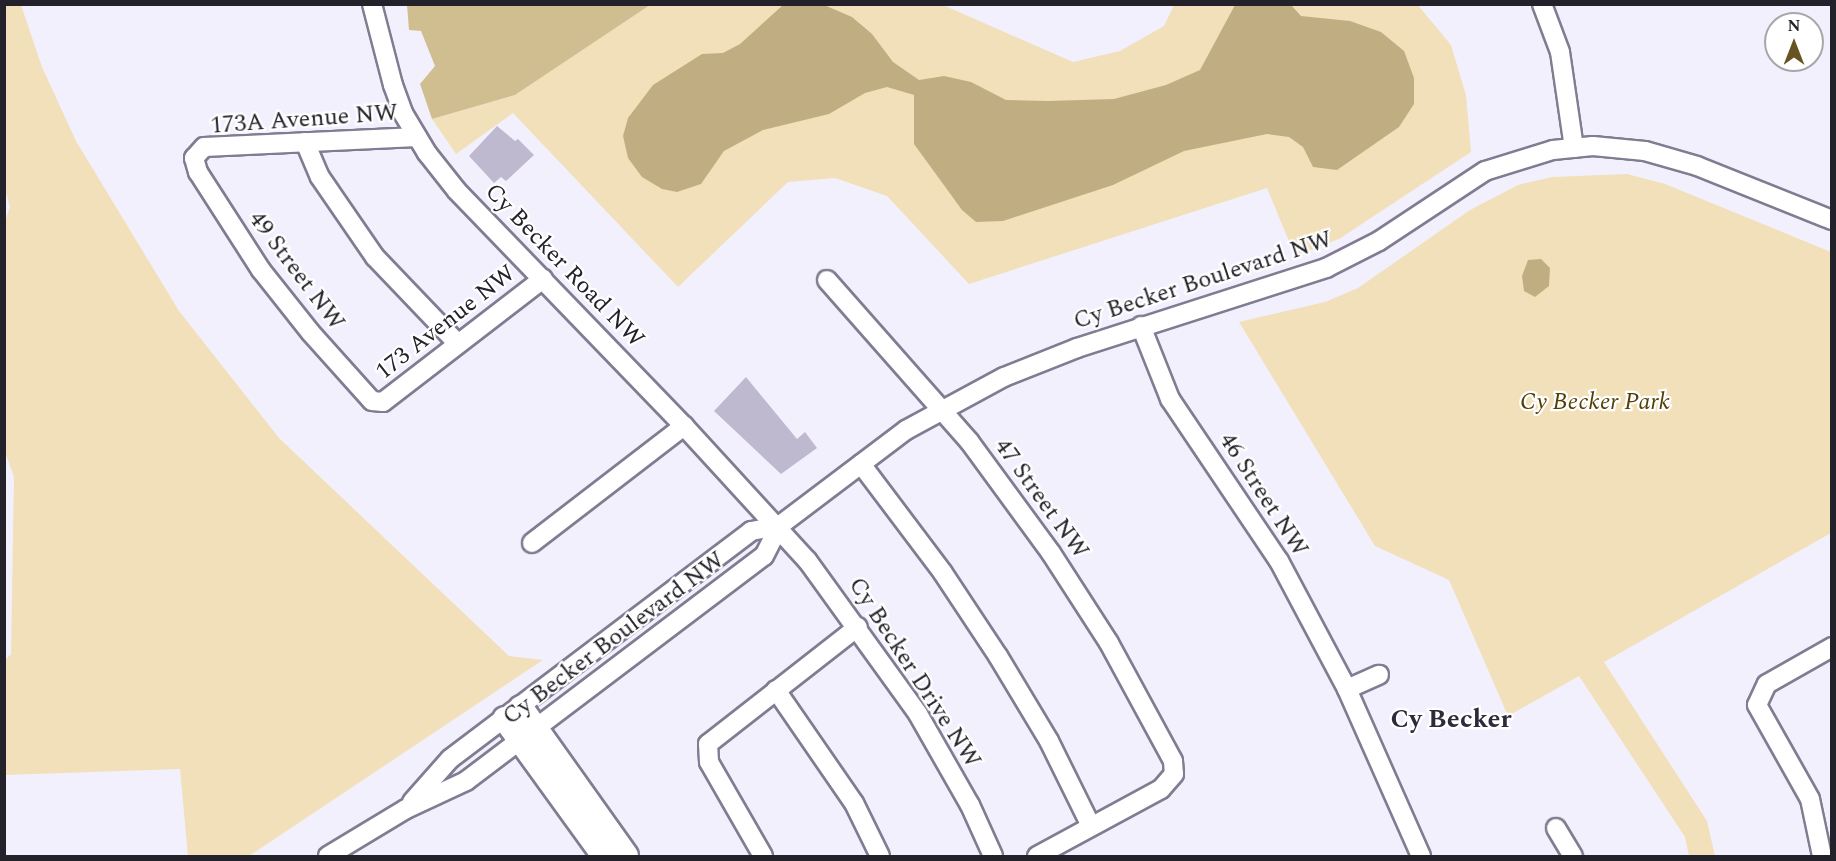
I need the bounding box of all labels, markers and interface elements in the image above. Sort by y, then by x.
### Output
north arrow [1764,12,1824,72]
text: N [1787,14,1801,38]
street label: 173A Avenue NW [209,99,399,141]
street label: Cy Becker Road NW [478,178,650,354]
street label: 49 Street NW [242,206,350,336]
street label: Cy Becker Boulevard NW [1070,226,1336,336]
street label: 173 Avenue NW [370,259,522,387]
park label: Cy Becker Park [1520,389,1670,417]
street label: 46 Street NW [1212,428,1314,562]
street label: 47 Street NW [988,433,1094,565]
street label: Cy Becker Boulevard NW [498,546,730,732]
street label: Cy Becker Drive NW [842,572,986,774]
district label: Cy Becker [1390,704,1512,736]

